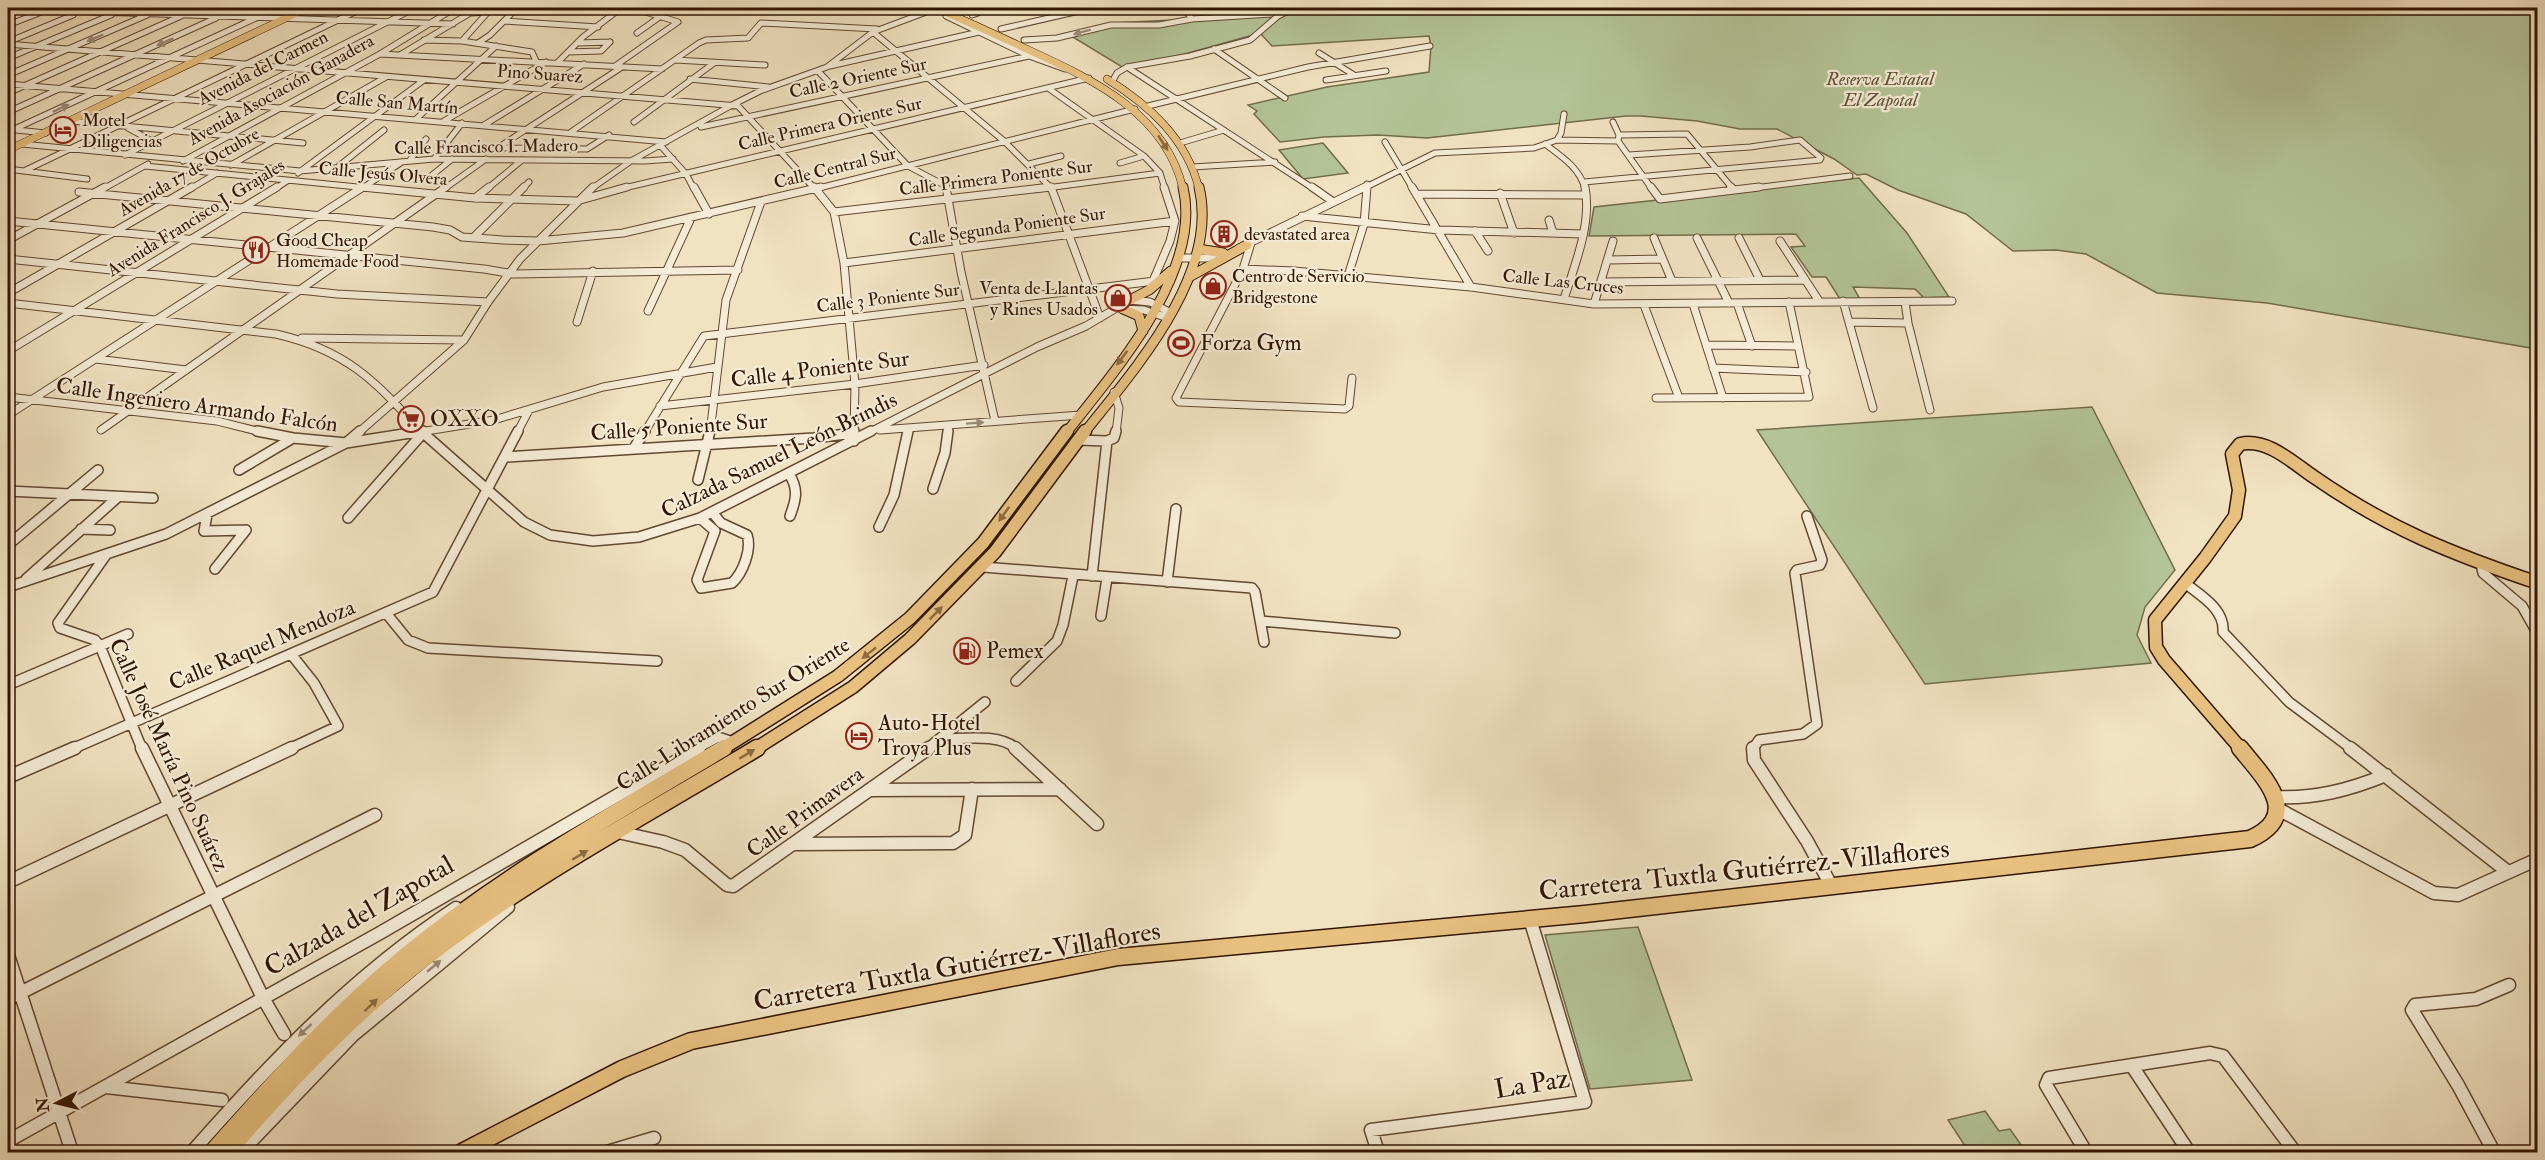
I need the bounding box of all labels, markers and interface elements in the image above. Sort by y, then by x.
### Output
street label: Avenida del Carmen [193,25,332,111]
one-way arrow [1073,27,1092,37]
street label: Avenida Asociación Ganadera [183,29,379,151]
one-way arrow [86,33,104,43]
one-way arrow [157,37,174,46]
street label: Calle 2 Oriente Sur [787,52,929,104]
street label: Pino Suarez [496,60,584,89]
park label: Reserva Estatal El Zapotal [1825,68,1935,112]
street label: Calle San Martín [335,86,459,120]
street label: Calle Primera Oriente Sur [736,92,924,156]
one-way arrow [52,103,69,112]
place label: Motel Diligencias [82,109,162,153]
hotel icon: Motel Diligencias [48,115,78,145]
street label: Avenida 17 de Octubre [114,122,264,222]
street label: Calle Francisco I. Madero [394,134,579,160]
one-way arrow [1158,135,1169,151]
street label: Calle Central Sur [771,142,899,194]
street label: Avenida Francisco J. Grajales [102,154,289,283]
street label: Calle Primera Poniente Sur [898,155,1094,201]
street label: Calle Jesús Olvera [318,157,449,191]
street label: Calle Segunda Poniente Sur [907,202,1107,252]
building icon: devastated area [1209,219,1239,249]
place label: devastated area [1244,223,1350,246]
place label: Good Cheap Homemade Food [276,229,399,273]
restaurant icon: Good Cheap Homemade Food [241,235,271,265]
street label: Calle Las Cruces [1501,264,1625,300]
place label: Centro de Servicio Bridgestone [1232,265,1365,309]
shop icon: Centro de Servicio Bridgestone [1198,271,1228,301]
place label: Venta de Llantas y Rines Usados [979,277,1098,321]
street label: Calle 3 Poniente Sur [815,278,961,318]
shop icon: Venta de Llantas y Rines Usados [1103,283,1133,313]
sports icon: Forza Gym [1166,328,1196,358]
place label: Forza Gym [1200,329,1302,357]
street label: Calle 4 Poniente Sur [729,344,912,394]
one-way arrow [1117,351,1129,366]
street label: Calle Ingeniero Armando Falcón [54,371,340,439]
street label: Calzada Samuel León Brindis [656,386,902,524]
supermarket icon: OXXO [396,404,426,434]
place label: OXXO [430,405,499,433]
street label: Calle 5 Poniente Sur [590,407,769,447]
one-way arrow [965,418,984,428]
one-way arrow [999,506,1011,521]
street label: Calle Raquel Mendoza [165,593,360,697]
one-way arrow [929,606,944,620]
street label: Calle Libramiento Sur Oriente [611,631,855,797]
street label: Calle José María Pino Suárez [103,634,236,876]
fuel station icon: Pemex [952,636,982,666]
place label: Pemex [986,637,1044,665]
one-way arrow [861,646,877,659]
place label: Auto-Hotel Troya Plus [877,709,981,762]
hotel icon: Auto-Hotel Troya Plus [844,721,874,751]
one-way arrow [739,749,756,759]
street label: Calle Primavera [741,759,870,864]
street label: Carretera Tuxtla Gutiérrez-Villaflores [1537,832,1951,908]
street label: Calzada del Zapotal [258,848,460,985]
one-way arrow [572,850,589,860]
street label: Carretera Tuxtla Gutiérrez-Villaflores [751,914,1163,1018]
one-way arrow [426,960,442,973]
one-way arrow [363,999,378,1012]
one-way arrow [298,1023,313,1037]
street label: La Paz [1492,1062,1572,1106]
north arrow [27,1073,87,1133]
text: N [32,1096,54,1114]

